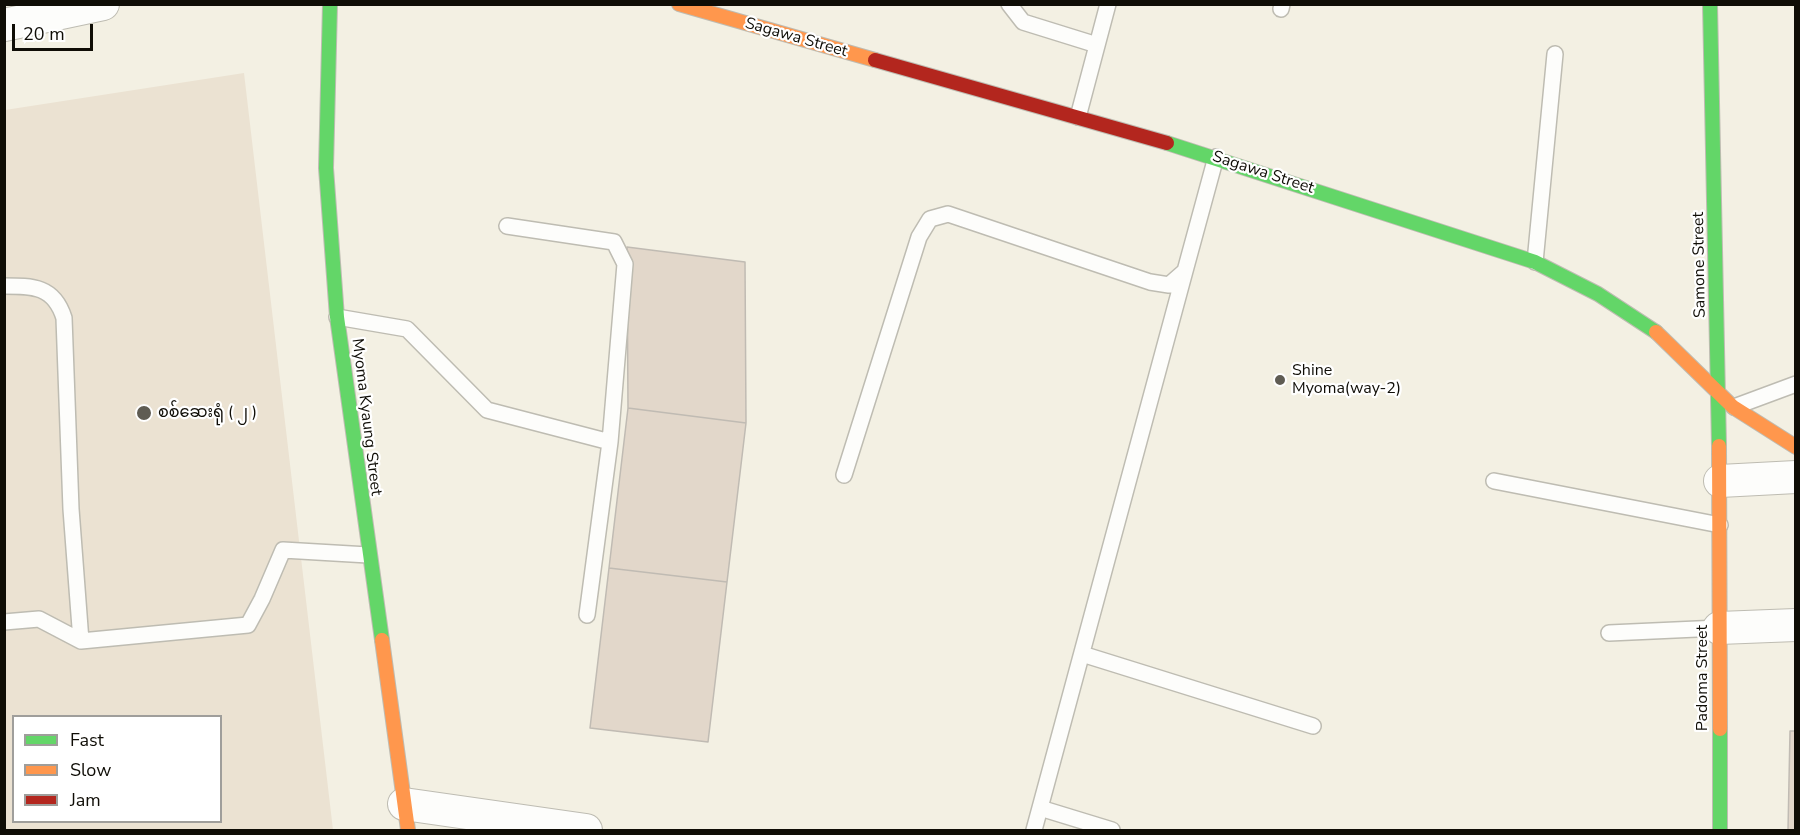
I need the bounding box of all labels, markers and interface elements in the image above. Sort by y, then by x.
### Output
scale bar [15,12,96,50]
street label: Sagawa Street [743,14,849,62]
text: 20 m [23,22,65,46]
street label: Sagawa Street [1210,148,1316,198]
street label: Samone Street [1689,212,1711,318]
street label: Myoma Kyaung Street [347,337,385,497]
place label: Shine Myoma(way-2) [1292,361,1401,399]
marker: Shine Myoma(way-2) [1273,373,1287,387]
place label: စစ်ဆေးရုံ ( ၂ ) [158,403,257,423]
marker: စစ်ဆေးရုံ ( ၂ ) [135,404,153,422]
street label: Padoma Street [1693,625,1713,731]
legend [12,715,222,823]
text: Fast [70,728,104,752]
text: Slow [70,758,111,782]
text: Jam [70,788,101,812]

